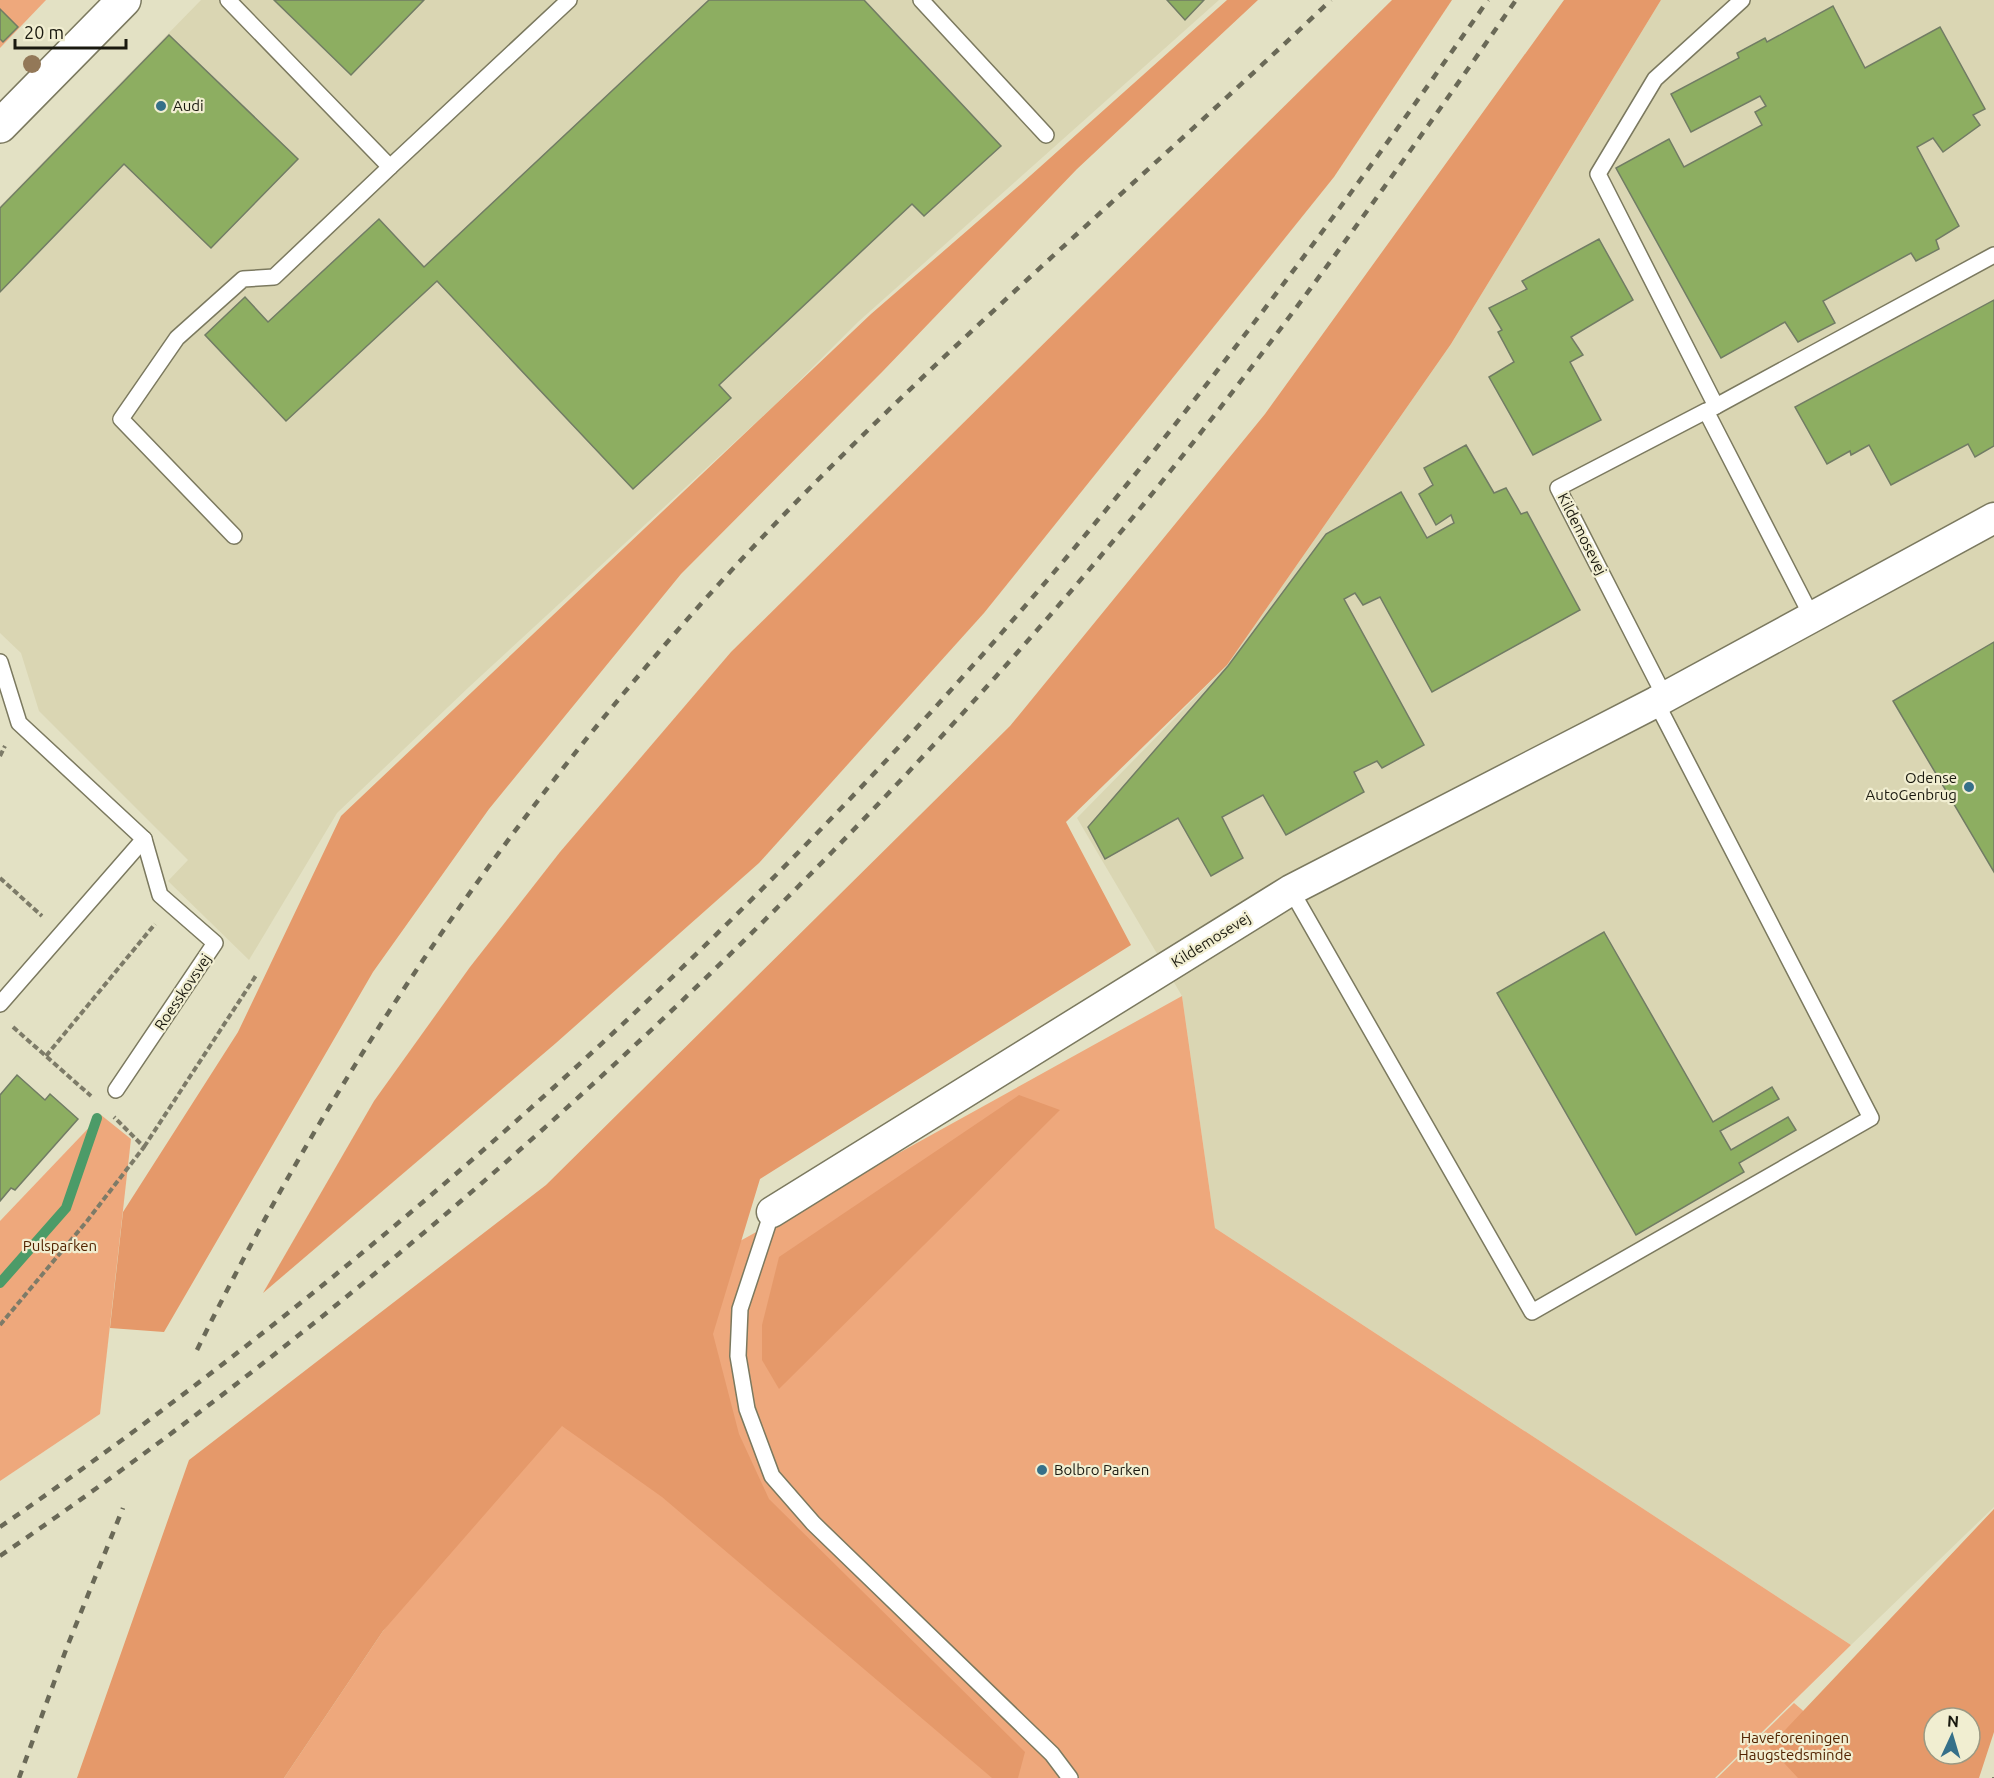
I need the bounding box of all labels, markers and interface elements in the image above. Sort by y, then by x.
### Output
scale bar [15,12,126,50]
text: 20 m [24,22,64,42]
place label: Audi [173,97,204,114]
marker: Audi [154,99,168,113]
street label: Kildemosevej [1554,490,1610,578]
place label: Odense AutoGenbrug [1866,769,1957,803]
marker: Odense AutoGenbrug [1962,780,1976,794]
street label: Kildemosevej [1168,909,1253,971]
street label: Roesskovsvej [151,950,214,1033]
park label: Pulsparken [23,1237,97,1254]
place label: Bolbro Parken [1054,1461,1149,1478]
marker: Bolbro Parken [1035,1463,1049,1477]
north arrow [1922,1706,1982,1766]
text: N [1946,1712,1960,1730]
park label: Haveforeningen Haugstedsminde [1738,1729,1852,1763]

